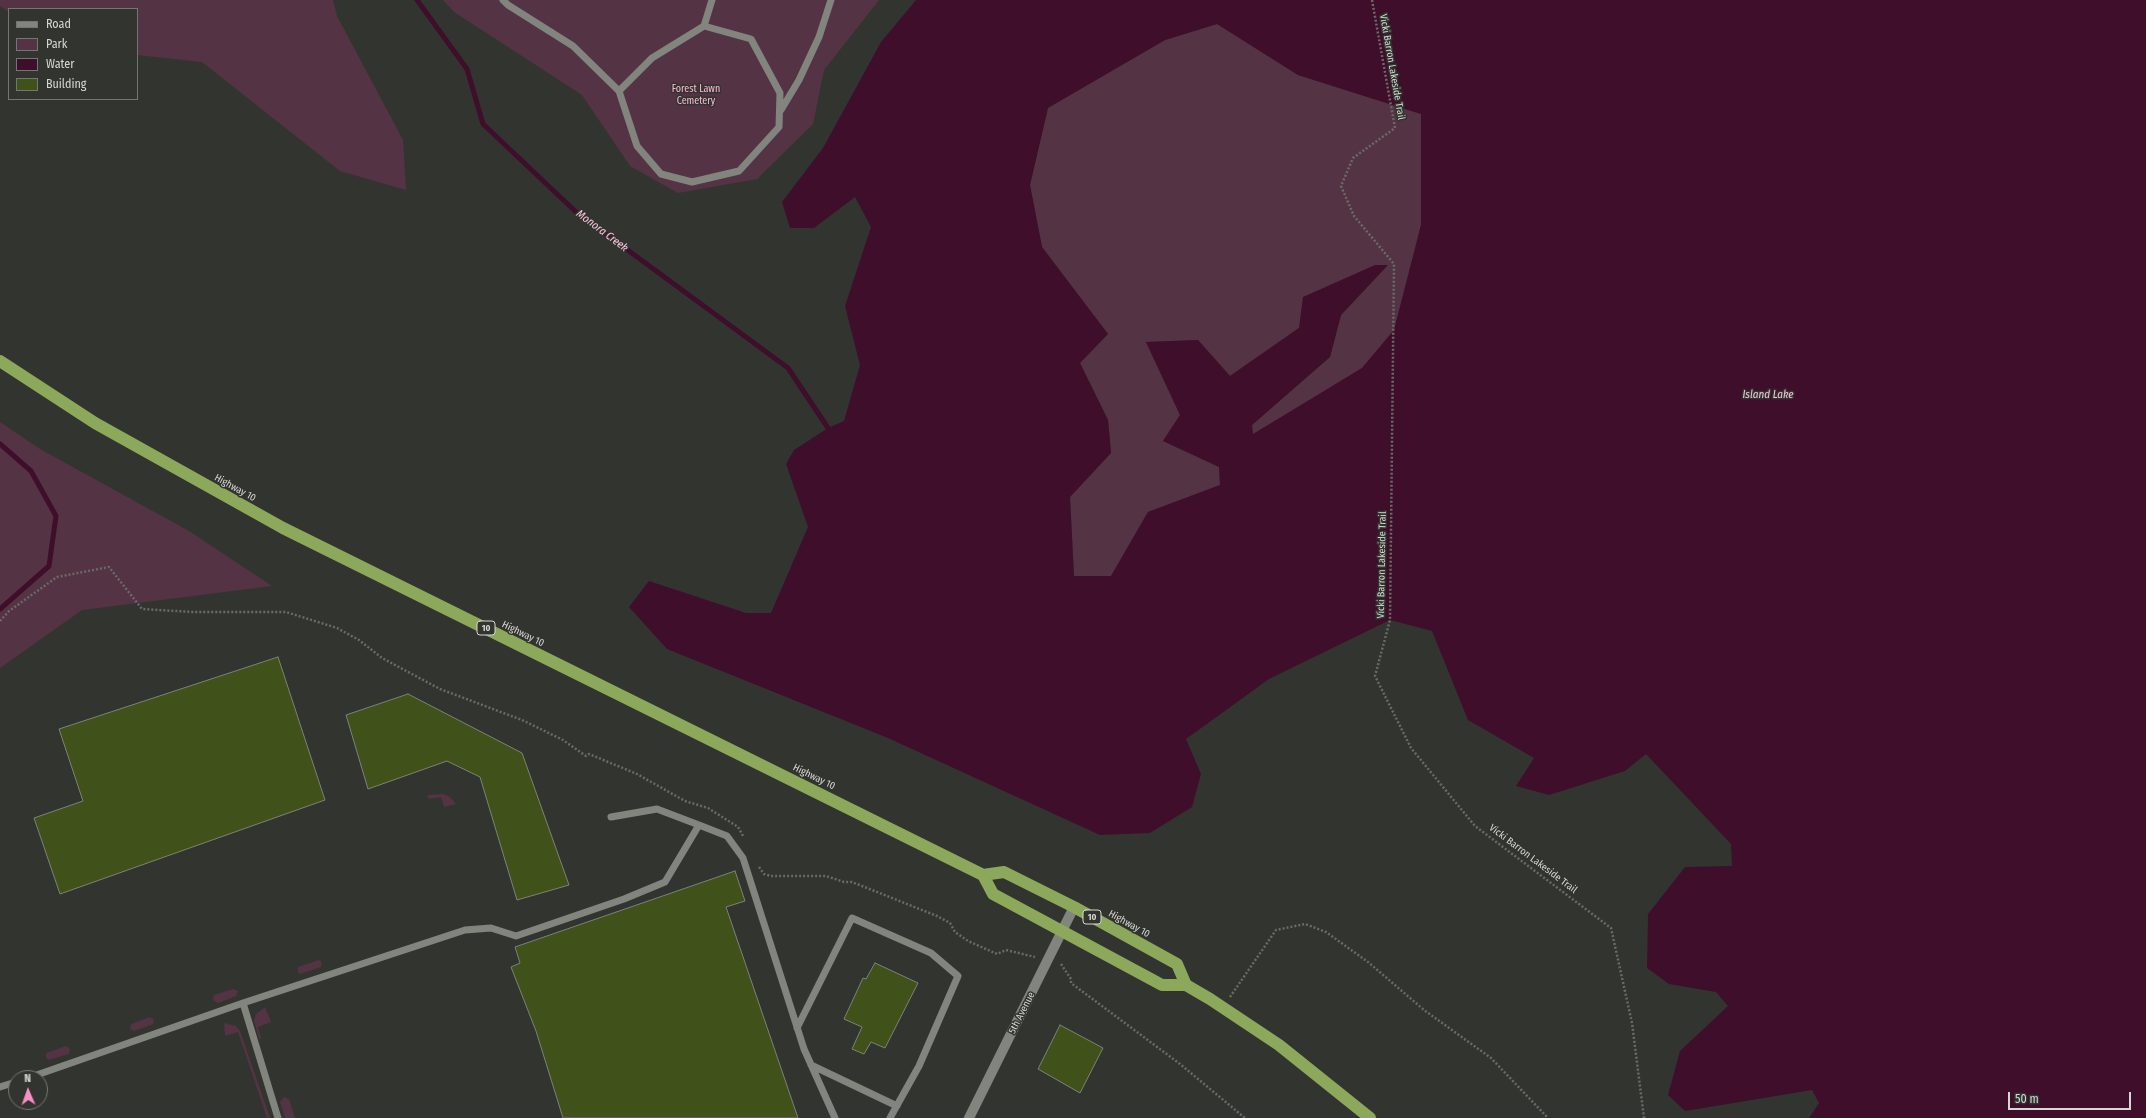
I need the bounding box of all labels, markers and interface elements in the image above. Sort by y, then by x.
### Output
legend [8,8,138,100]
street label: Vicki Barron Lakeside Trail [1377,13,1407,121]
text: Road [46,17,71,31]
text: Park [46,37,67,51]
text: Water [46,57,74,71]
text: Building [46,77,86,91]
park label: Forest Lawn Cemetery [672,83,720,106]
water label: Monora Creek [573,207,631,255]
water label: Island Lake [1742,388,1794,402]
street label: Highway 10 [212,472,258,504]
street label: Vicki Barron Lakeside Trail [1375,511,1389,619]
street label: Highway 10 [500,619,546,649]
road number: 10 [477,621,495,635]
street label: Highway 10 [791,762,837,792]
street label: Vicki Barron Lakeside Trail [1487,822,1579,896]
street label: Highway 10 [1106,908,1152,940]
road number: 10 [1083,910,1101,924]
street label: 5th Avenue [1006,990,1038,1036]
north arrow [8,1070,48,1110]
text: N [24,1072,31,1085]
scale bar [2010,1084,2133,1110]
text: 50 m [2015,1092,2039,1106]

